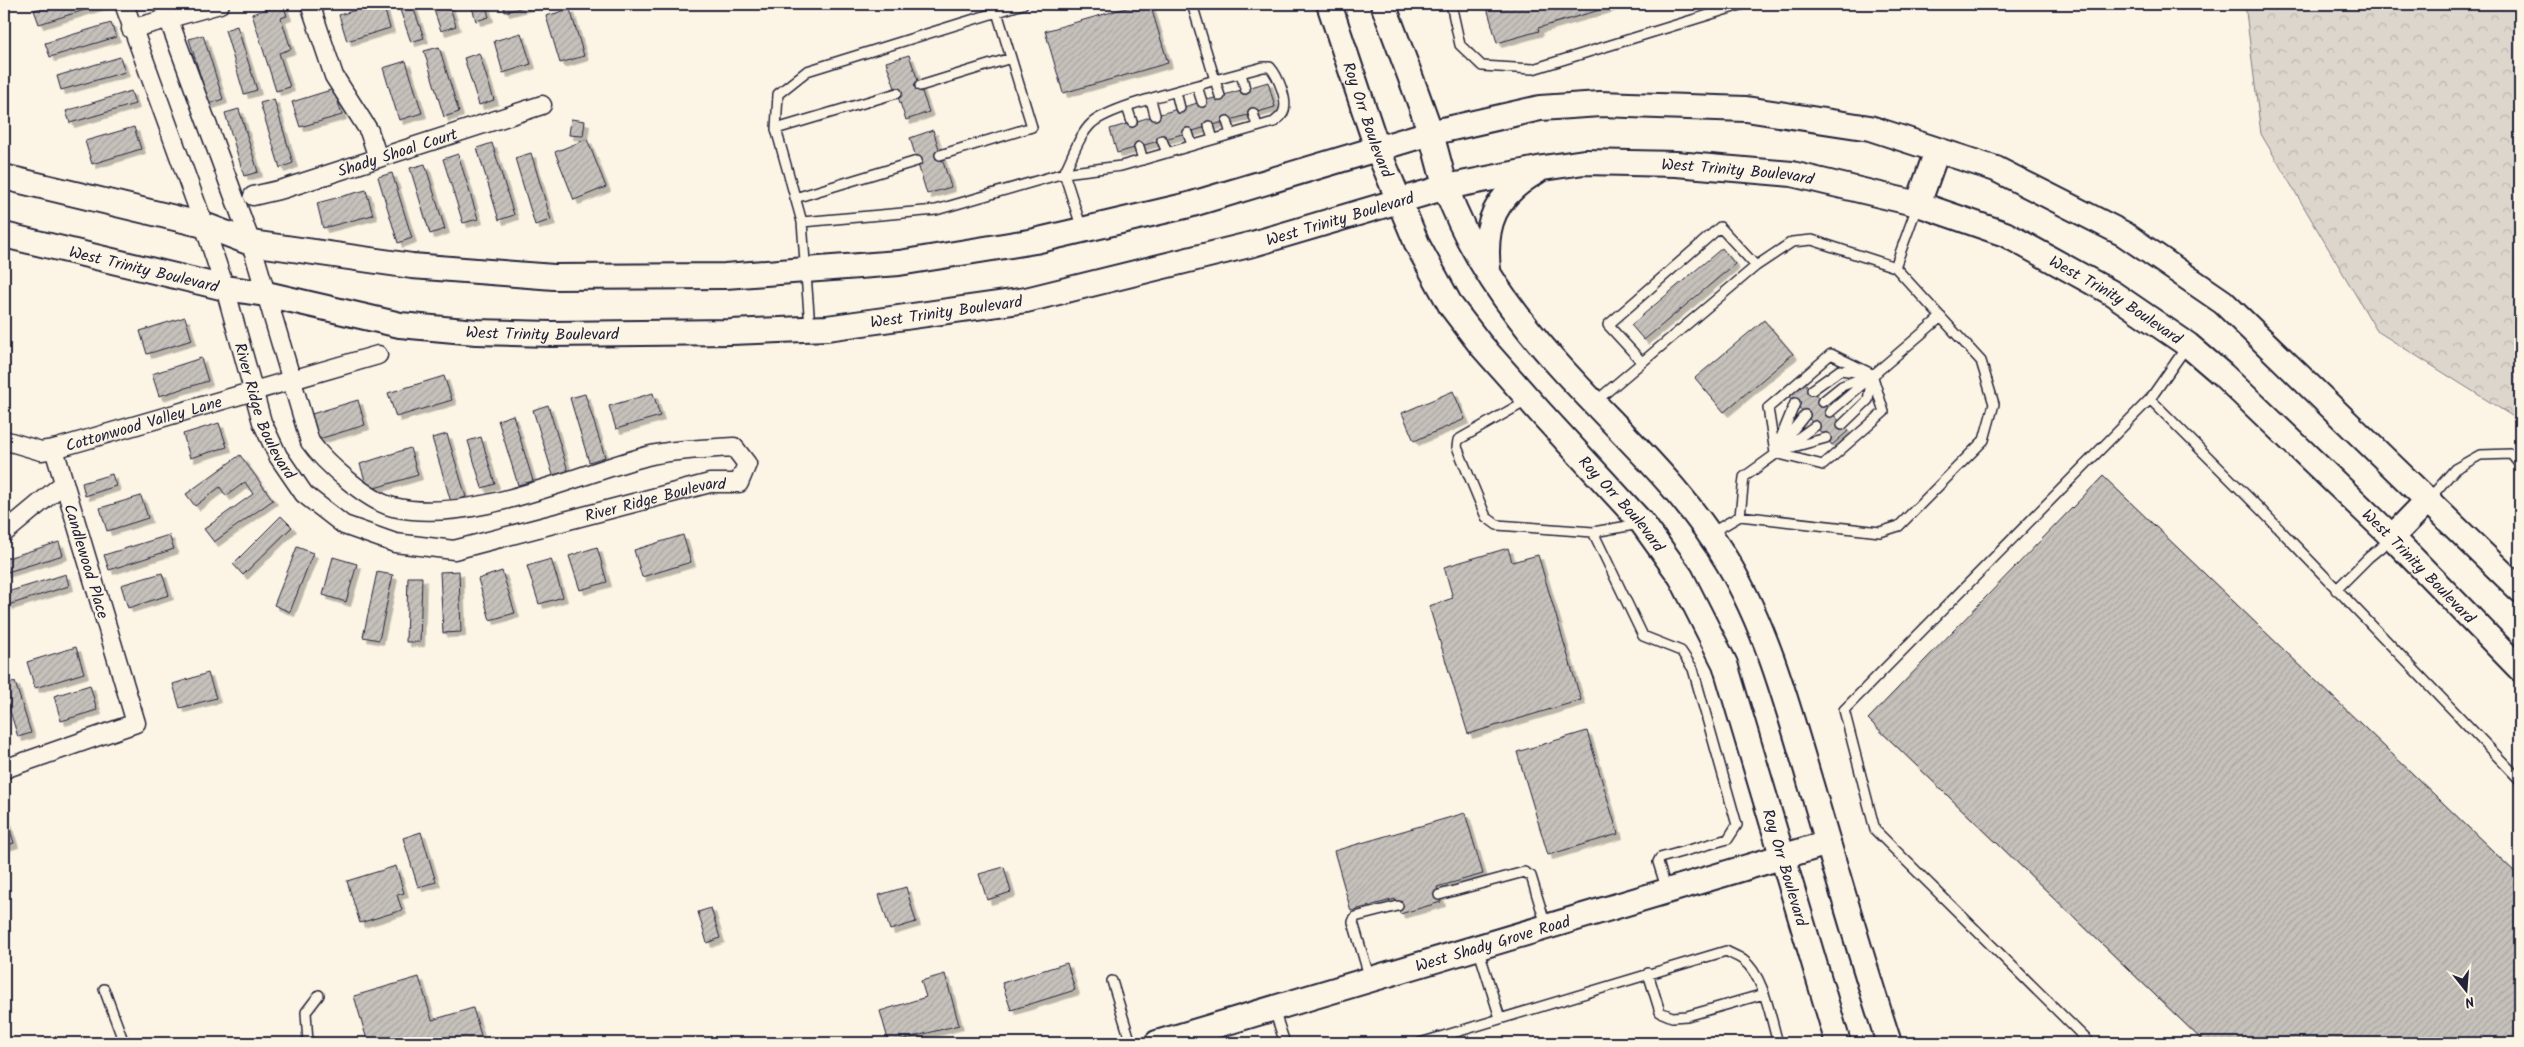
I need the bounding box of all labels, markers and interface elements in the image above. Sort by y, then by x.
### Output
street label: Roy Orr Boulevard [1335,59,1399,183]
street label: Shady Shoal Court [335,122,462,184]
street label: West Trinity Boulevard [1661,153,1817,193]
street label: West Trinity Boulevard [1263,186,1418,253]
street label: West Trinity Boulevard [66,240,222,300]
street label: West Trinity Boulevard [2044,250,2188,352]
street label: West Trinity Boulevard [869,290,1025,336]
street label: West Trinity Boulevard [465,320,620,348]
street label: River Ridge Boulevard [227,340,302,486]
street label: Cottonwood Valley Lane [63,390,225,459]
street label: Roy Orr Boulevard [1572,450,1671,559]
street label: River Ridge Boulevard [582,472,727,529]
street label: Candlewood Place [56,501,115,622]
street label: West Trinity Boulevard [2356,503,2481,631]
street label: Roy Orr Boulevard [1755,806,1814,930]
street label: West Shady Grove Road [1412,909,1574,979]
north arrow [2442,964,2492,1014]
text: N [2462,990,2477,1013]

